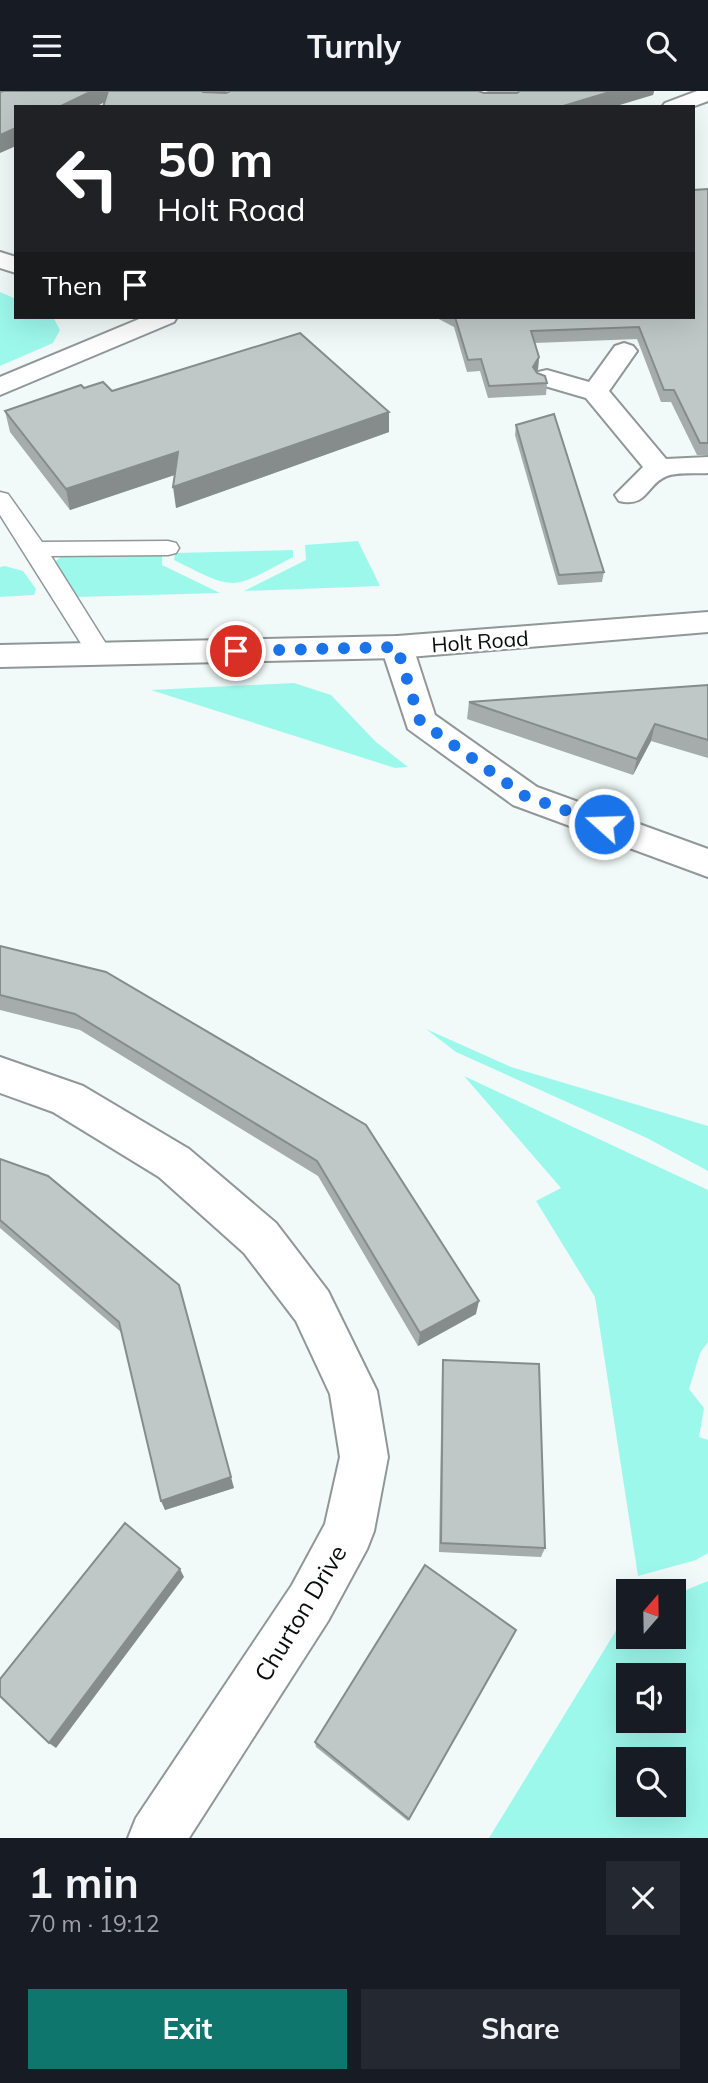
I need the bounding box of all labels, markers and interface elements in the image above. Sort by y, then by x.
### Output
text: Turnly [307,26,401,66]
icon: menu [28,27,66,65]
icon: search [642,27,680,65]
text: 50 m [157,128,273,189]
icon: left [42,133,133,224]
text: Holt Road [157,189,305,229]
icon: arrive [116,266,154,304]
text: Then [42,269,102,302]
pin [206,621,266,681]
street label: Holt Road [431,625,529,657]
icon: arrive [217,632,255,670]
position arrow [567,787,641,861]
street label: Churton Drive [247,1539,353,1687]
north arrow [616,1579,686,1649]
map controls [616,1579,686,1817]
button: sound [616,1663,686,1733]
button: search [616,1747,686,1817]
text: 1 min [28,1856,139,1909]
button: close [606,1861,680,1935]
text: 70 m · 19:12 [28,1909,160,1938]
button: Exit [28,1989,347,2069]
button: Share [361,1989,680,2069]

